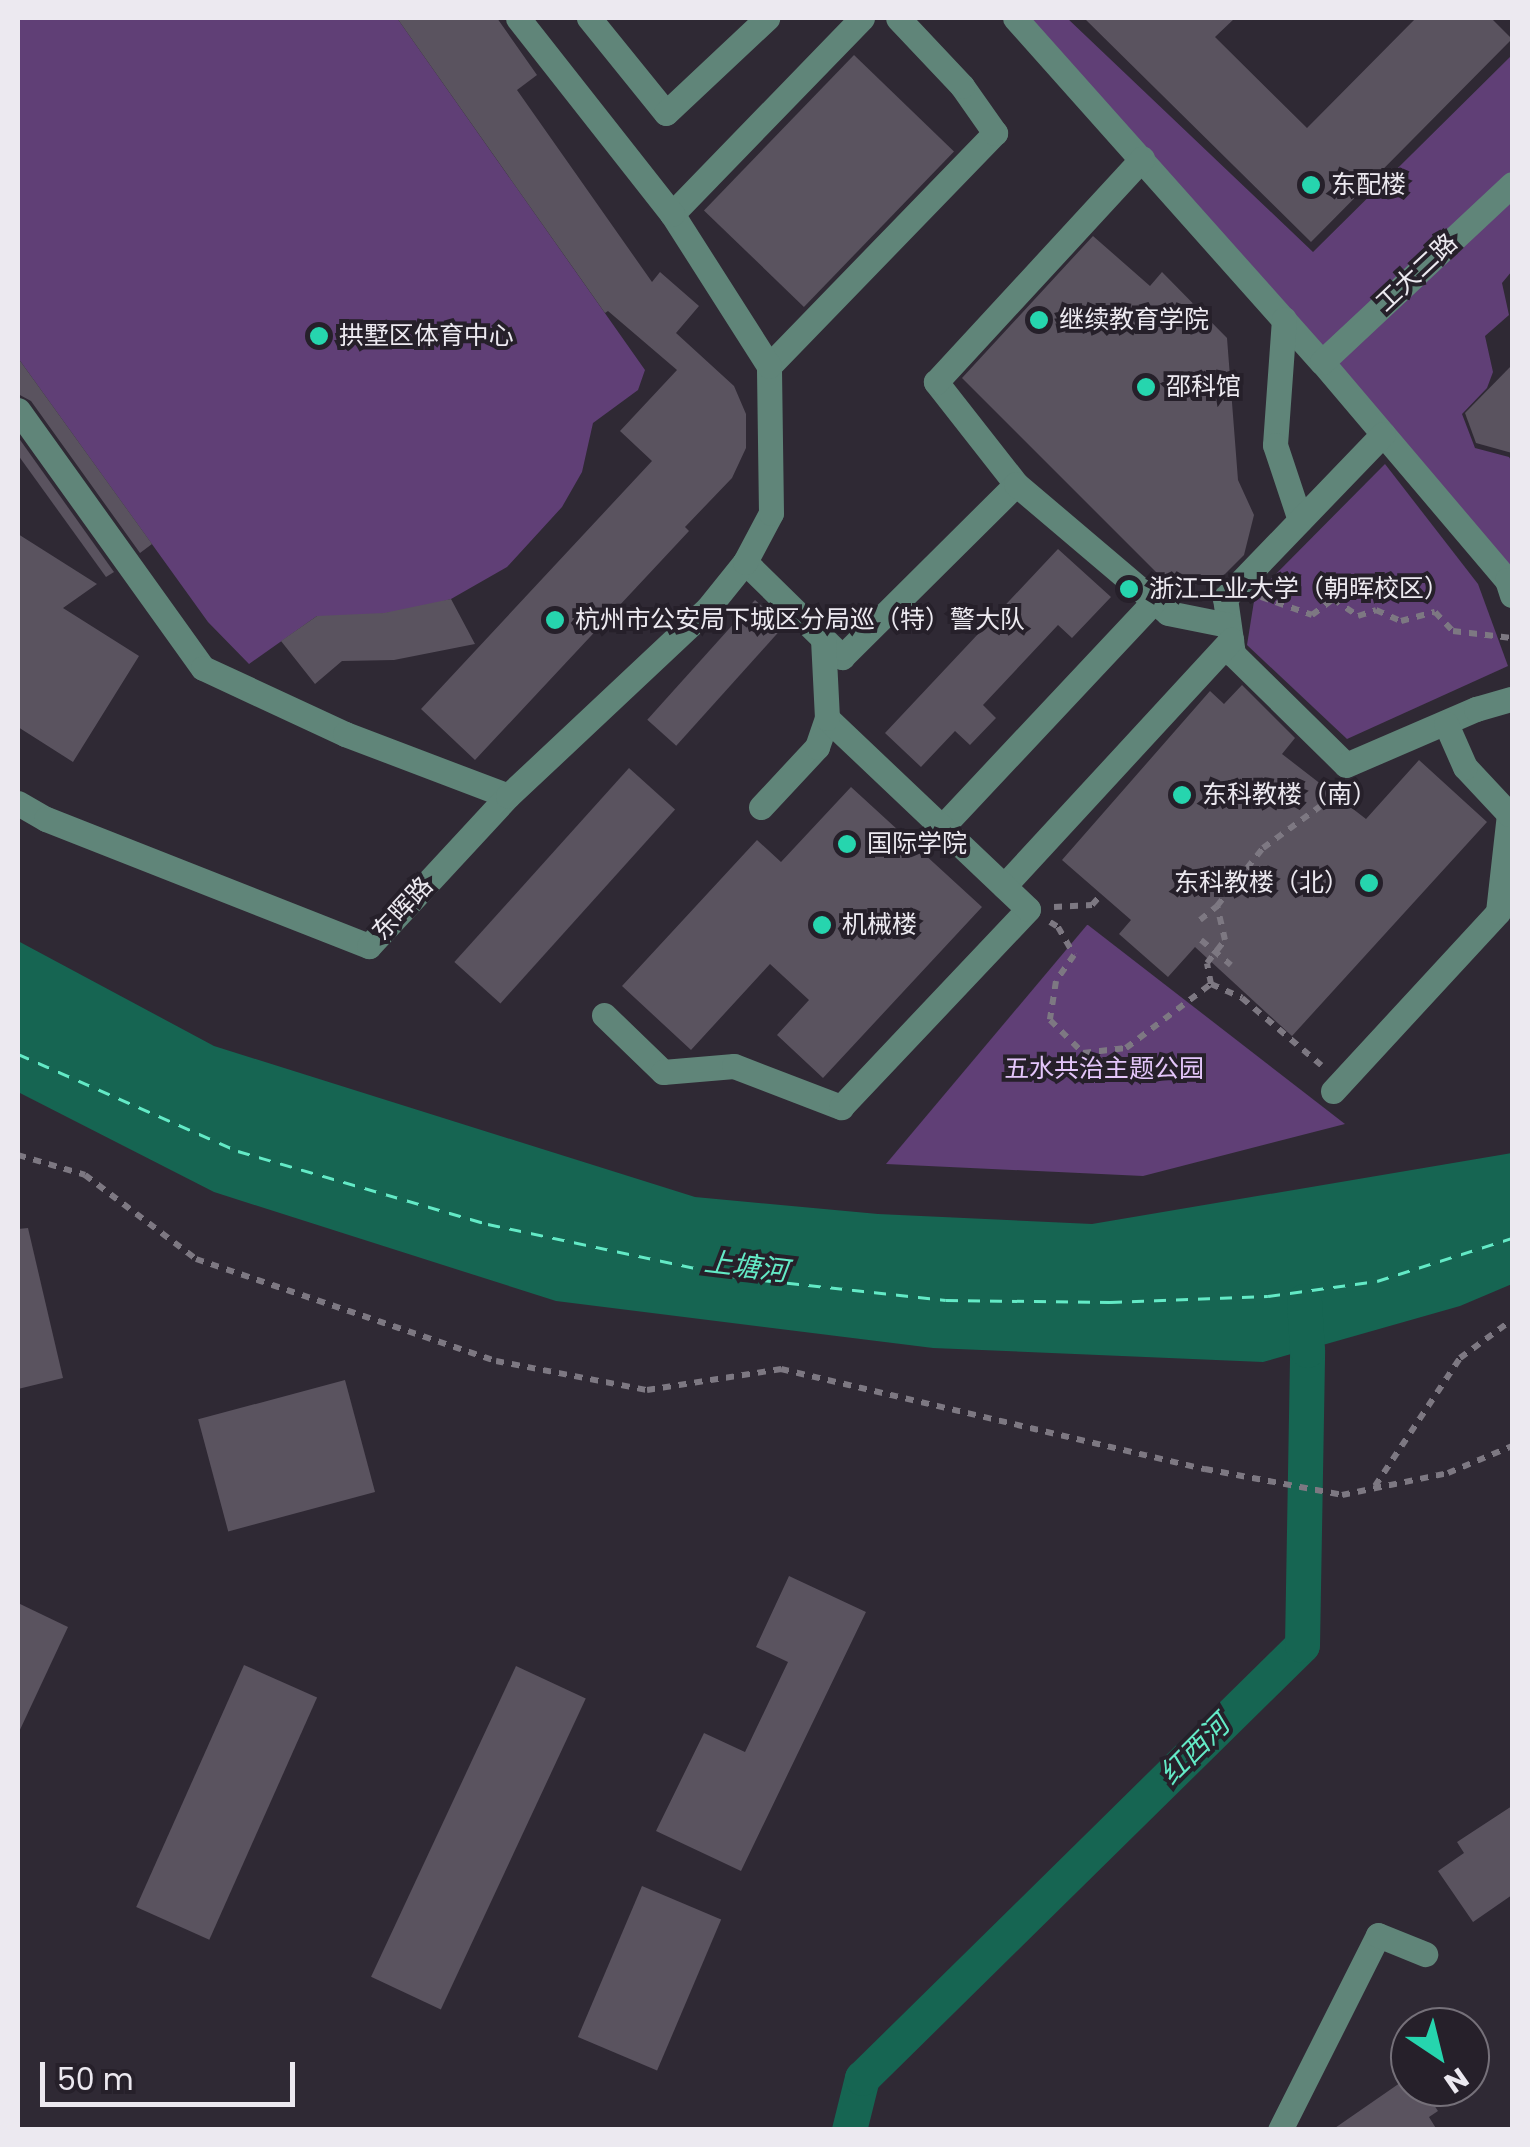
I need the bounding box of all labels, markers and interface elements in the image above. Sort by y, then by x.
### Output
place label: 东配楼 [1331,170,1406,200]
marker: 东配楼 [1300,174,1322,196]
street label: 工大二路 [1370,228,1464,318]
place label: 继续教育学院 [1059,305,1209,335]
marker: 继续教育学院 [1028,309,1050,331]
place label: 拱墅区体育中心 [339,321,514,351]
marker: 拱墅区体育中心 [308,325,330,347]
place label: 邵科馆 [1166,372,1241,402]
marker: 邵科馆 [1135,376,1157,398]
place label: 浙江工业大学（朝晖校区） [1149,574,1449,604]
marker: 浙江工业大学（朝晖校区） [1118,578,1140,600]
place label: 杭州市公安局下城区分局巡（特）警大队 [575,605,1025,635]
marker: 杭州市公安局下城区分局巡（特）警大队 [544,609,566,631]
place label: 东科教楼（南） [1202,780,1377,810]
marker: 东科教楼（南） [1171,784,1193,806]
place label: 国际学院 [867,829,967,859]
marker: 国际学院 [836,833,858,855]
place label: 东科教楼（北） [1174,868,1349,898]
street label: 东晖路 [366,871,440,947]
marker: 东科教楼（北） [1358,872,1380,894]
place label: 机械楼 [842,910,917,940]
marker: 机械楼 [811,914,833,936]
park label: 五水共治主题公园 [1004,1054,1204,1084]
water label: 上塘河 [702,1245,790,1289]
water label: 红西河 [1153,1708,1237,1792]
north arrow [1390,2007,1490,2107]
scale bar [45,2042,300,2104]
text: 50 m [57,2058,134,2101]
text: N [1437,2058,1476,2102]

